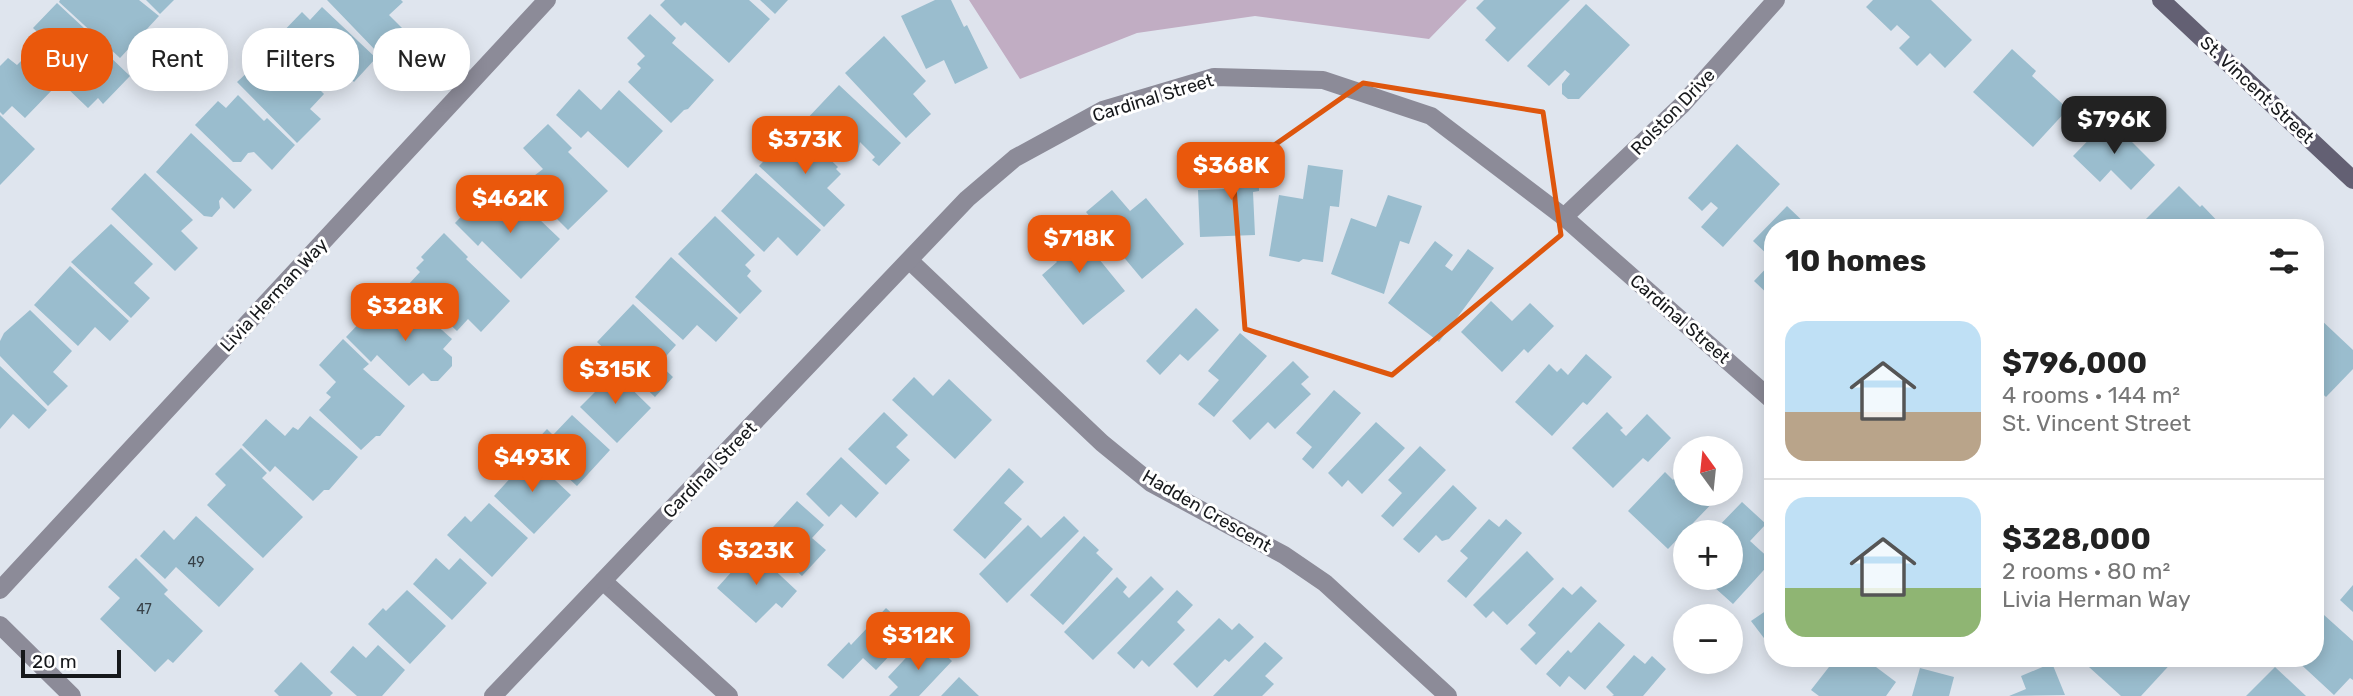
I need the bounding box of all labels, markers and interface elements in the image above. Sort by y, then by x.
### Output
chip: Buy [21,28,113,91]
chip: Rent [127,28,228,91]
chip: Filters [242,28,359,91]
chip: New [373,28,470,91]
street label: St. Vincent Street [2195,31,2319,149]
street label: Rolston Drive [1626,64,1720,160]
street label: Cardinal Street [1090,69,1216,127]
pin: $796K [2065,96,2163,156]
text: $796K [2077,105,2151,133]
pin: $373K [756,116,854,176]
text: $373K [768,125,842,153]
pin: $368K [1182,142,1280,202]
text: $368K [1193,151,1269,179]
pin: $462K [461,176,559,235]
text: $462K [472,184,548,212]
pin: $718K [1030,216,1128,275]
text: $718K [1044,224,1114,252]
street label: Livia Herman Way [216,233,332,356]
icon: filters [2265,242,2303,280]
text: 10 homes [1785,243,1926,279]
street label: Cardinal Street [1625,270,1735,368]
pin: $328K [356,284,454,343]
text: $328K [367,292,443,320]
text: $796,000 [2002,345,2147,381]
pin: $315K [566,346,664,406]
icon: home [1841,349,1925,433]
text: $315K [579,355,651,383]
text: 4 rooms · 144 m² [2002,381,2180,409]
text: St. Vincent Street [2002,409,2191,437]
street label: Cardinal Street [659,417,761,523]
pin: $493K [483,434,581,494]
north arrow [1673,436,1743,506]
map controls [1673,436,1743,674]
text: $493K [494,443,570,471]
street label: Hadden Crescent [1139,465,1275,557]
button: + [1673,520,1743,590]
text: $328,000 [2002,521,2151,557]
icon: home [1841,525,1925,609]
pin: $323K [707,528,805,587]
text: $323K [718,536,794,564]
house number: 49 [188,554,204,571]
text: 2 rooms · 80 m² [2002,557,2170,585]
text: Livia Herman Way [2002,585,2191,613]
house number: 47 [136,601,152,618]
button: − [1673,604,1743,674]
pin: $312K [869,612,967,672]
text: $312K [882,621,954,649]
scale bar [21,647,121,679]
text: 20 m [32,650,77,673]

